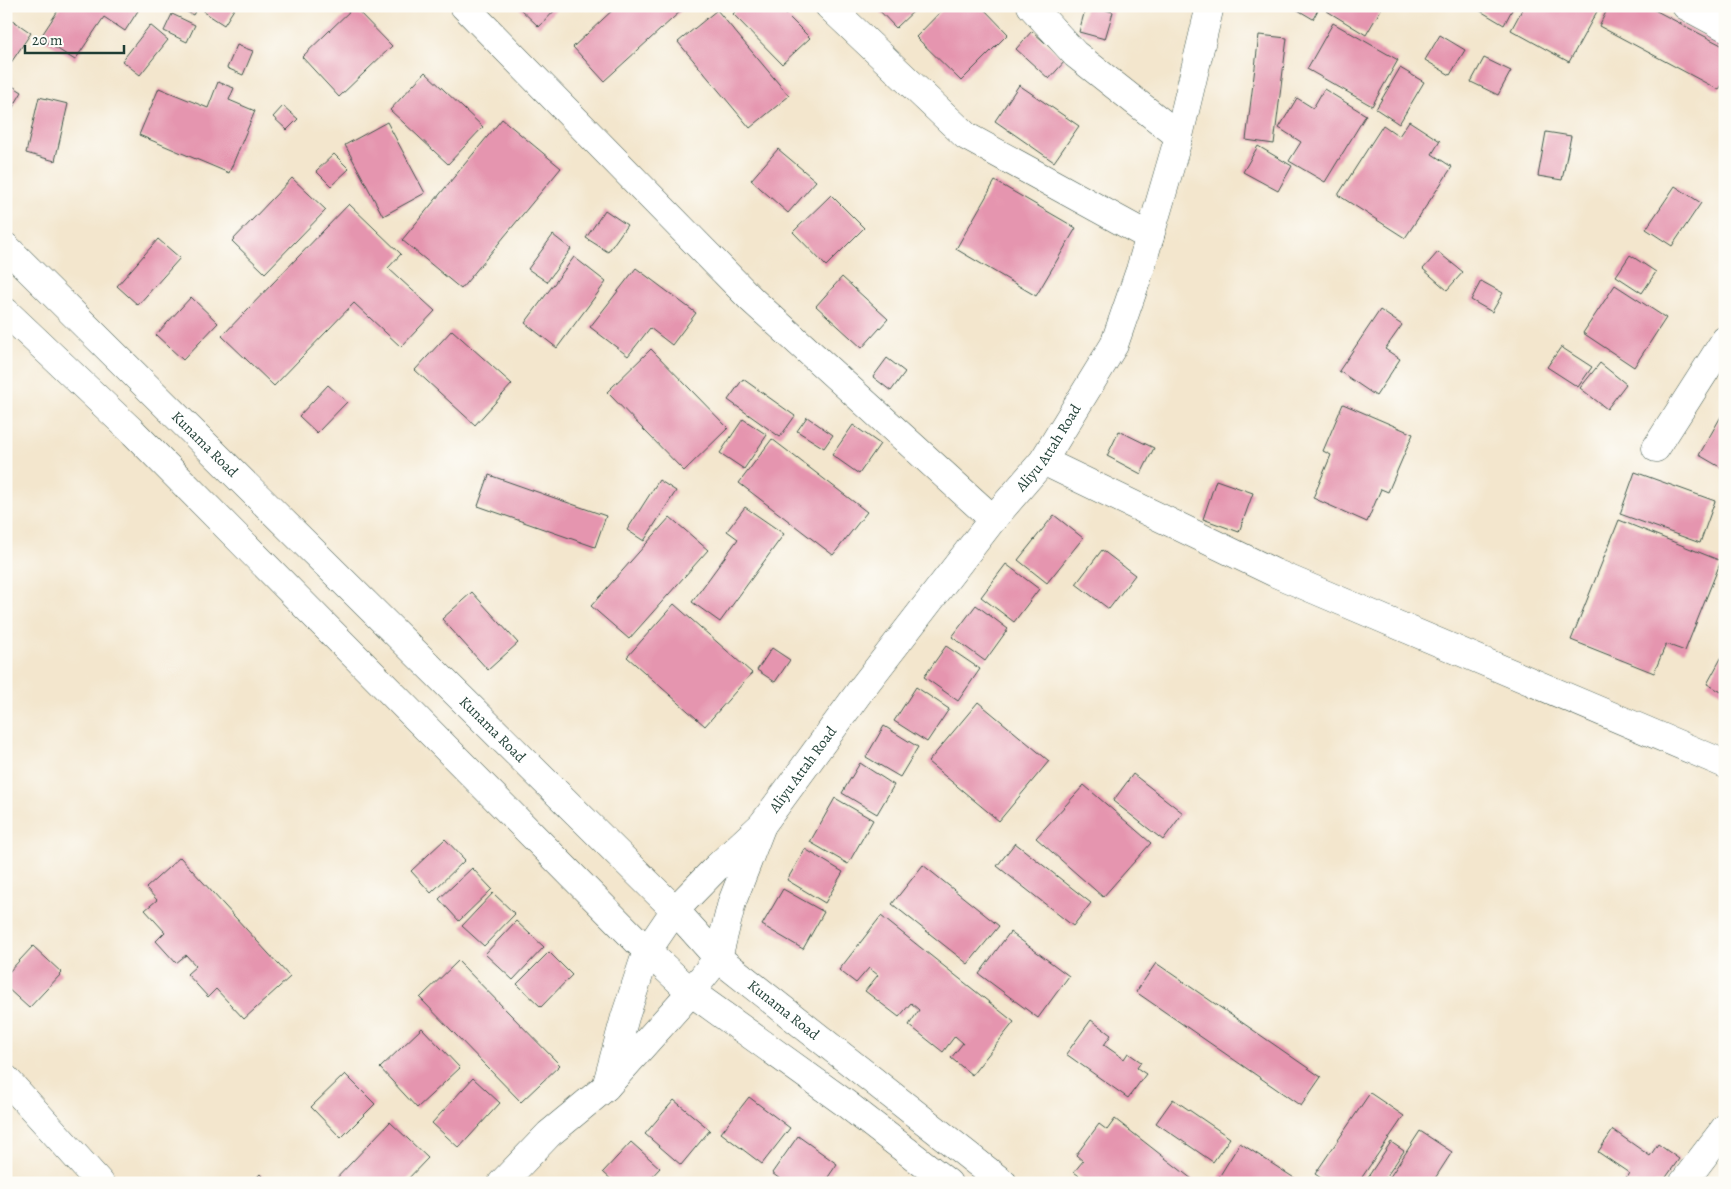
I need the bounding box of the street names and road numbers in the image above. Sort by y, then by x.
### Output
street label: Aliyu Attah Road [1011,399,1086,496]
street label: Kunama Road [167,407,243,482]
street label: Kunama Road [455,692,531,767]
street label: Aliyu Attah Road [764,721,842,817]
street label: Kunama Road [744,975,824,1045]

